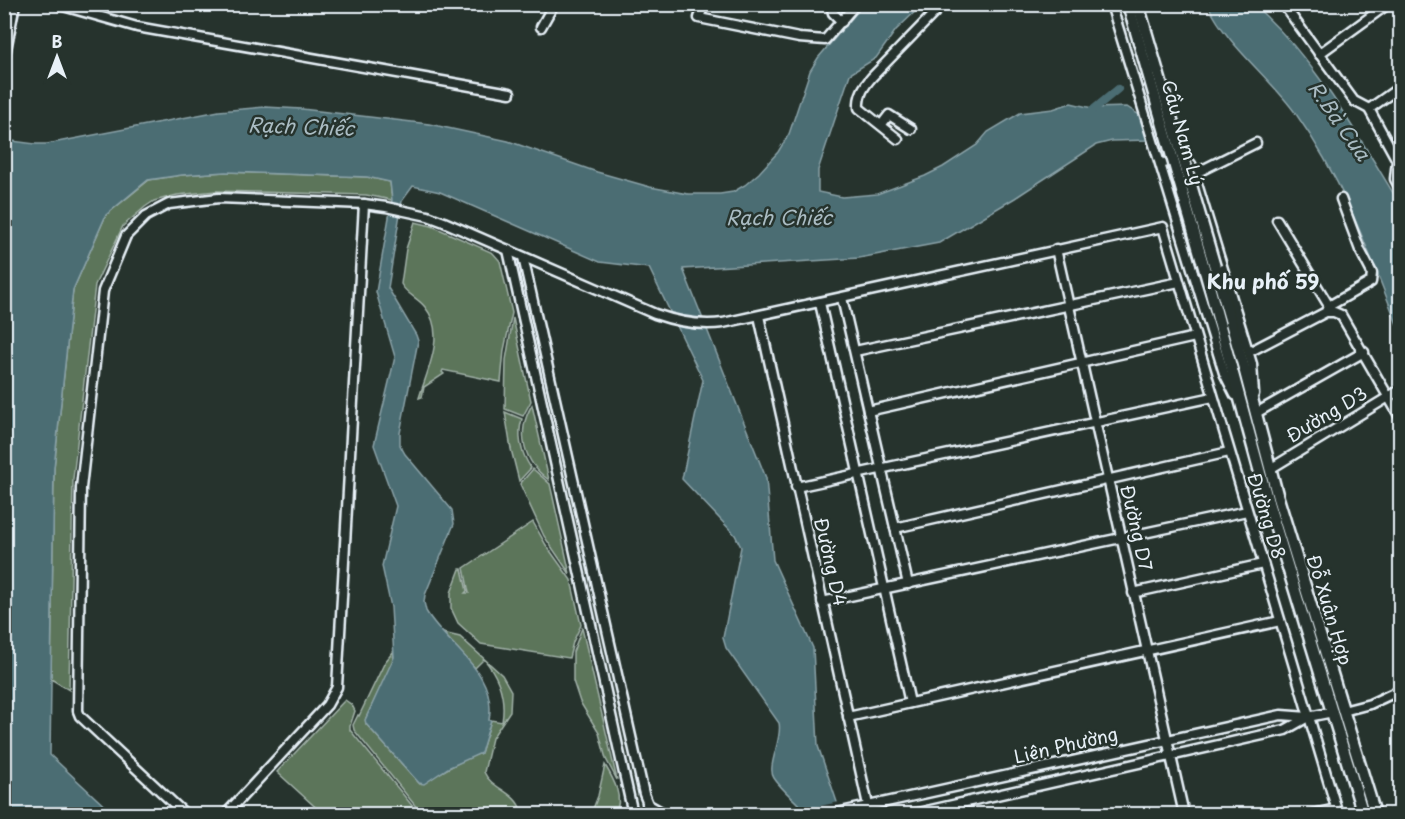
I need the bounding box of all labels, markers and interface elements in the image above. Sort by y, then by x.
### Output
north arrow [27,27,87,87]
text: B [52,29,63,53]
water label: R.Bà Cua [1302,75,1378,167]
street label: Cầu Nam Lý [1156,77,1211,188]
water label: Rạch Chiếc [248,109,356,143]
water label: Rạch Chiếc [726,202,834,232]
district label: Khu phố 59 [1207,266,1319,296]
street label: Đường D3 [1281,379,1372,448]
street label: Đường D8 [1242,469,1293,562]
street label: Đường D7 [1114,482,1161,574]
street label: Đường D4 [808,515,855,609]
street label: Đỗ Xuân Hợp [1301,551,1360,668]
street label: Liên Phường [1011,719,1120,770]

